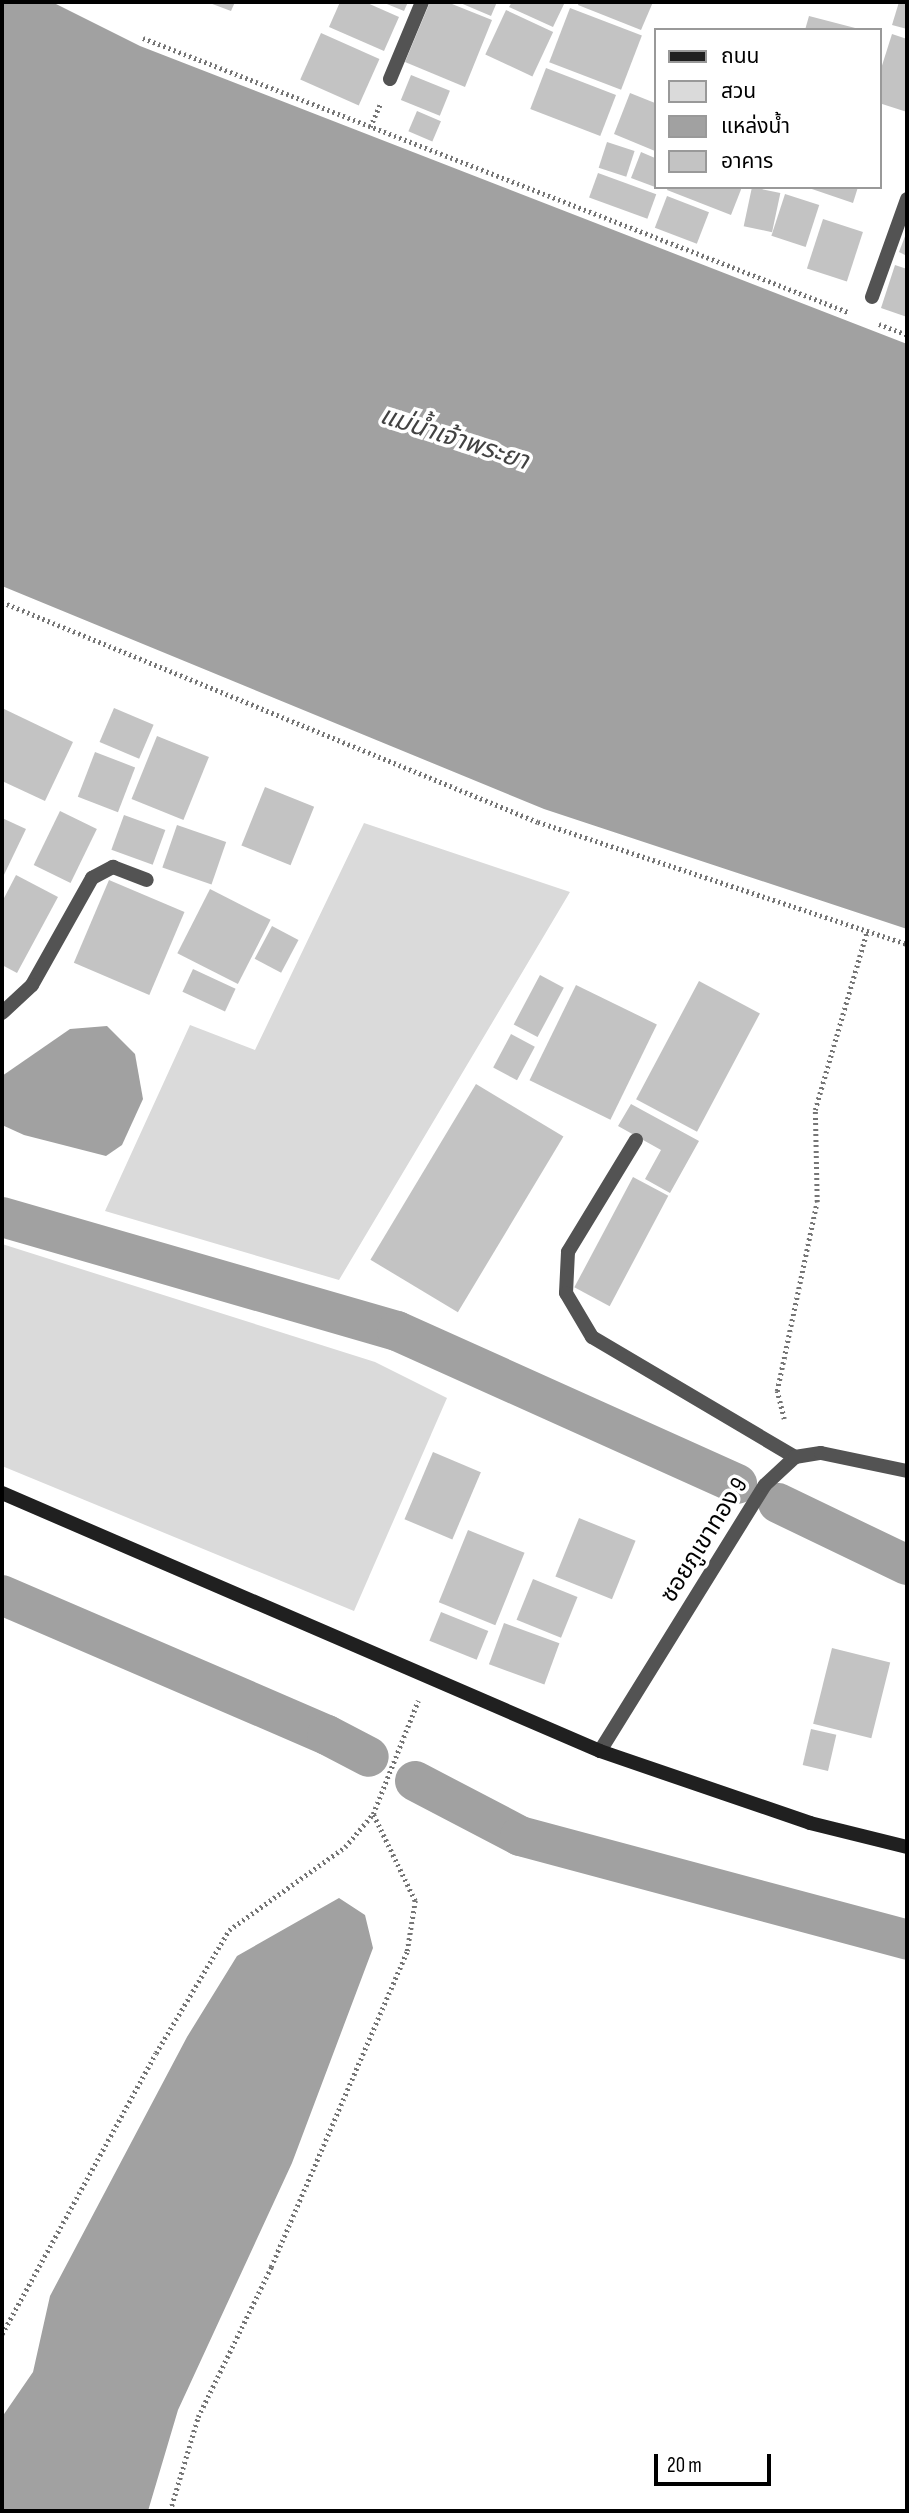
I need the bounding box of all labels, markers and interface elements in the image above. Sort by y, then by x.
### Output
legend [654,28,881,189]
text: ถนน [721,44,759,69]
text: สวน [721,79,756,104]
text: แหล่งน้ำ [721,114,790,139]
text: อาคาร [721,149,773,174]
water label: แม่น้ำเจ้าพระยา [376,400,532,478]
street label: ซอยภูเขาทอง 9 [654,1472,754,1608]
scale bar [657,2440,774,2484]
text: 20 m [667,2453,702,2478]

